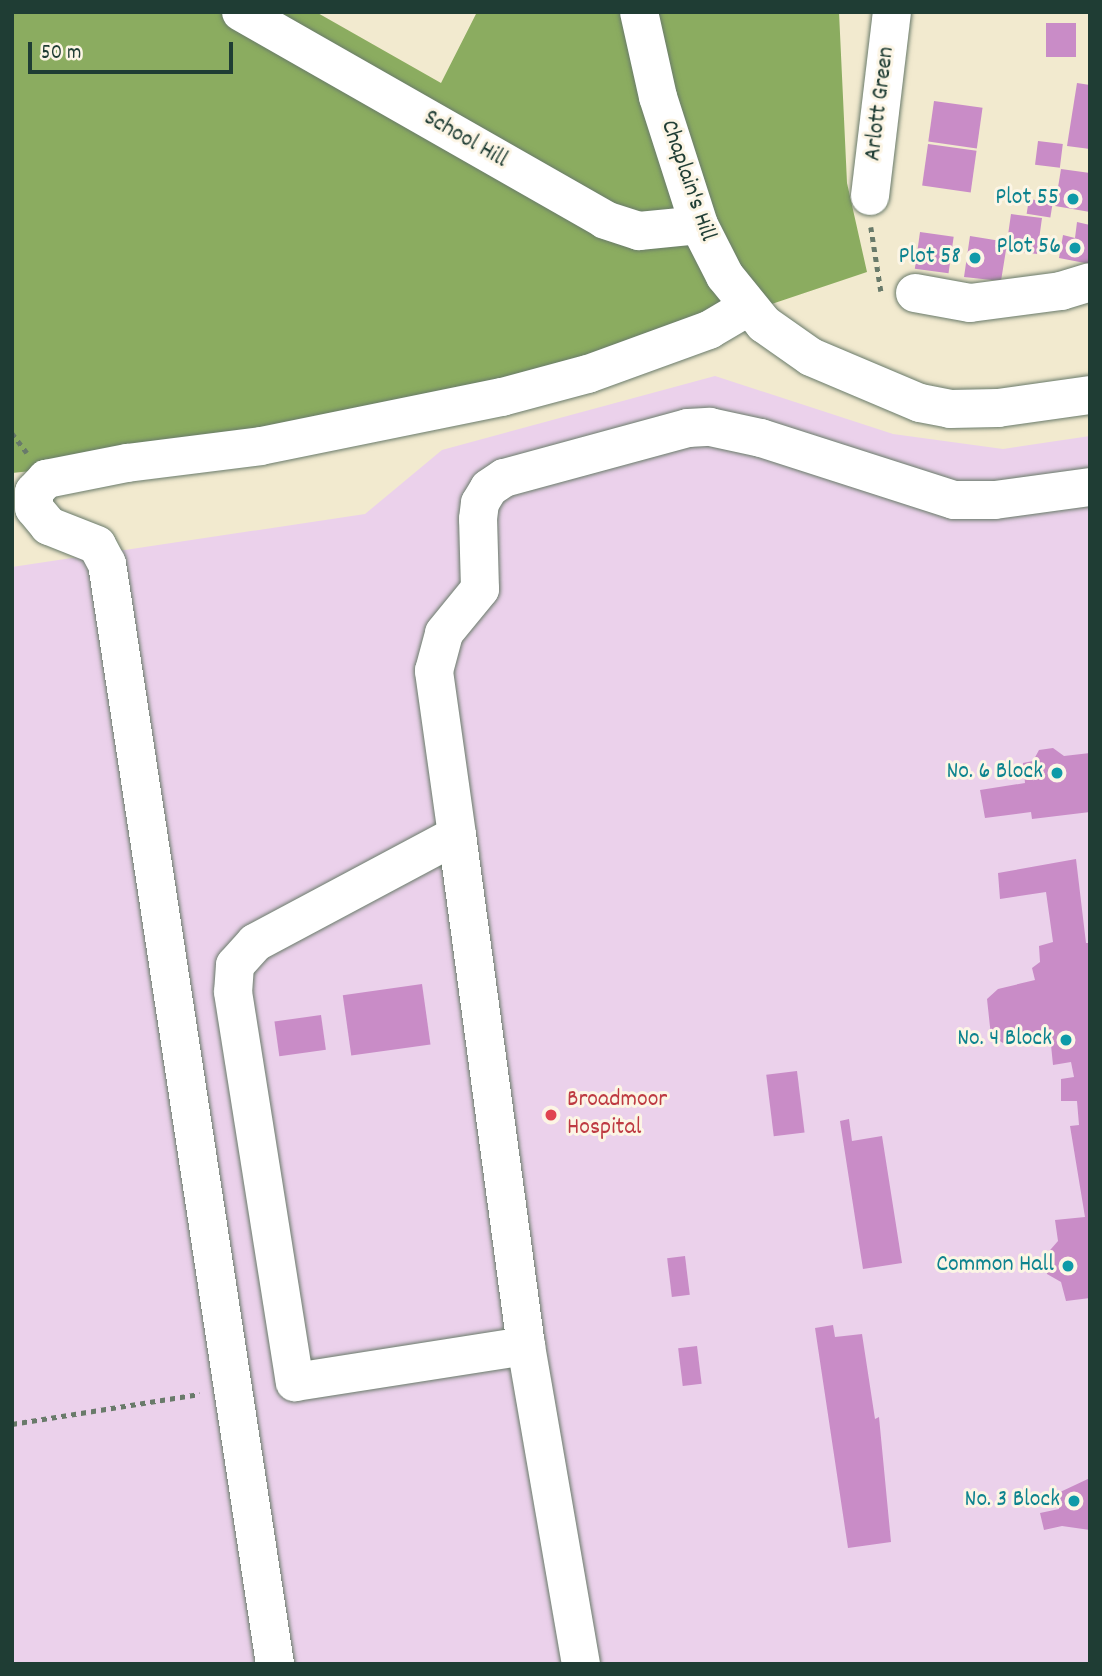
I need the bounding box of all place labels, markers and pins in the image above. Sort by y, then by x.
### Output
place label: Plot 55 [995,185,1059,213]
marker: Plot 55 [1065,191,1081,207]
place label: Plot 56 [996,234,1061,262]
marker: Plot 56 [1067,240,1083,256]
place label: Plot 58 [899,244,961,272]
marker: Plot 58 [967,250,983,266]
place label: No. 6 Block [946,759,1043,787]
marker: No. 6 Block [1049,765,1065,781]
place label: No. 4 Block [957,1026,1052,1054]
marker: No. 4 Block [1058,1032,1074,1048]
place label: Broadmoor Hospital [567,1087,667,1143]
marker: Broadmoor Hospital [541,1105,561,1125]
place label: Common Hall [936,1252,1054,1280]
marker: Common Hall [1060,1258,1076,1274]
place label: No. 3 Block [965,1487,1060,1515]
marker: No. 3 Block [1066,1493,1082,1509]

